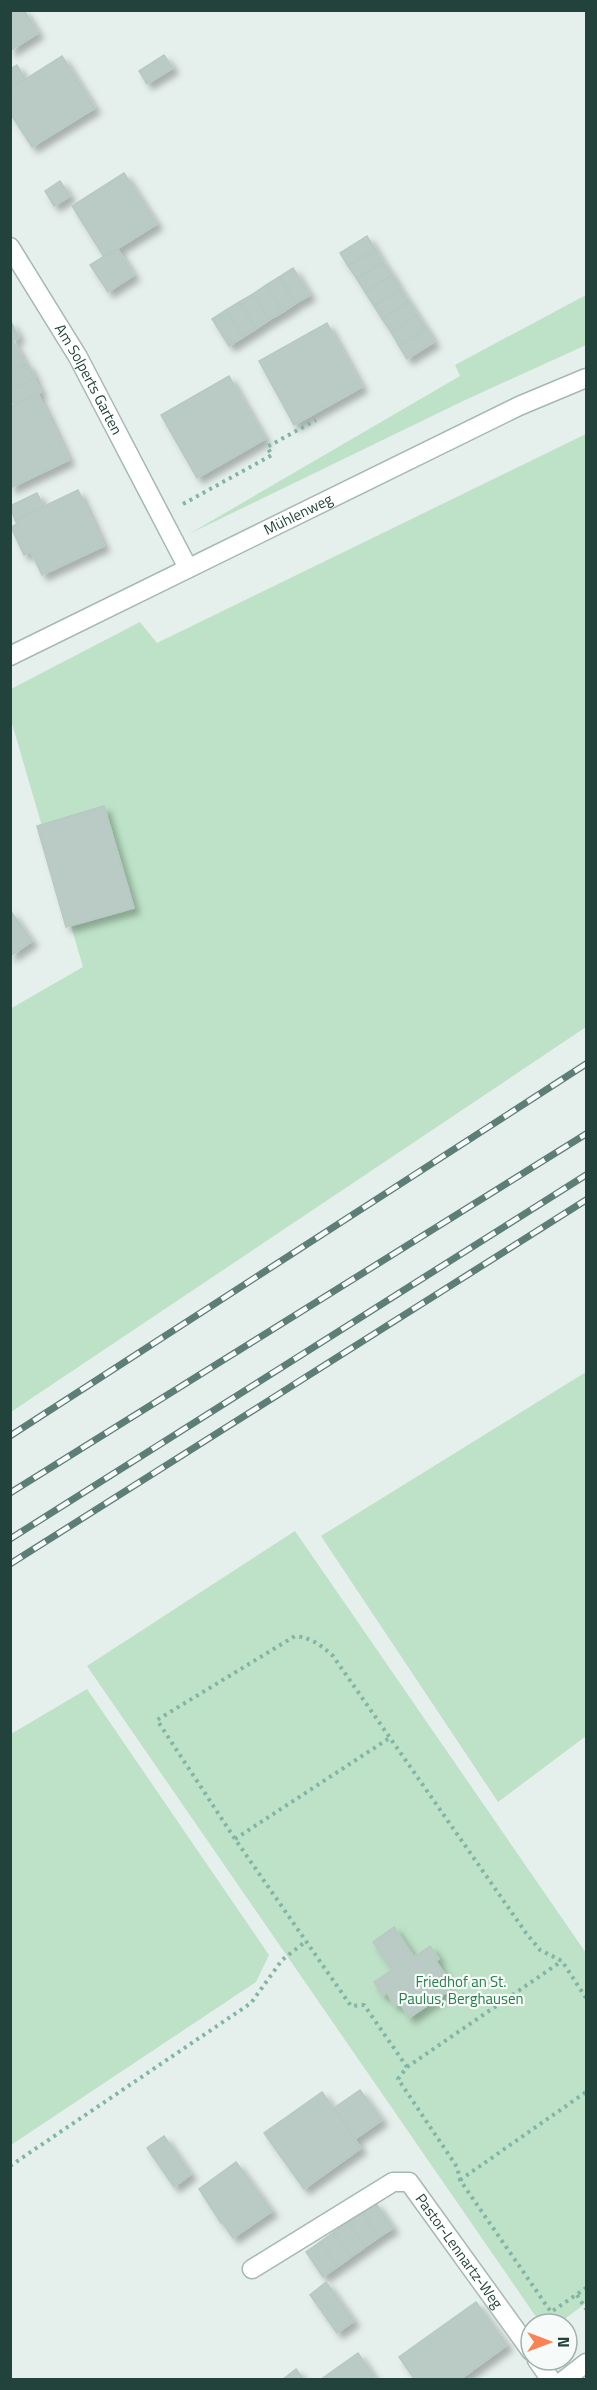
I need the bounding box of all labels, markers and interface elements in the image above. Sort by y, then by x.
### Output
street label: Am Solperts Garten [49,319,129,439]
street label: Mühlenweg [259,487,337,541]
park label: Friedhof an St. Paulus, Berghausen [398,1970,524,2010]
street label: Pastor-Lennartz-Weg [410,2188,509,2314]
north arrow [519,2312,579,2372]
text: N [552,2336,576,2348]

